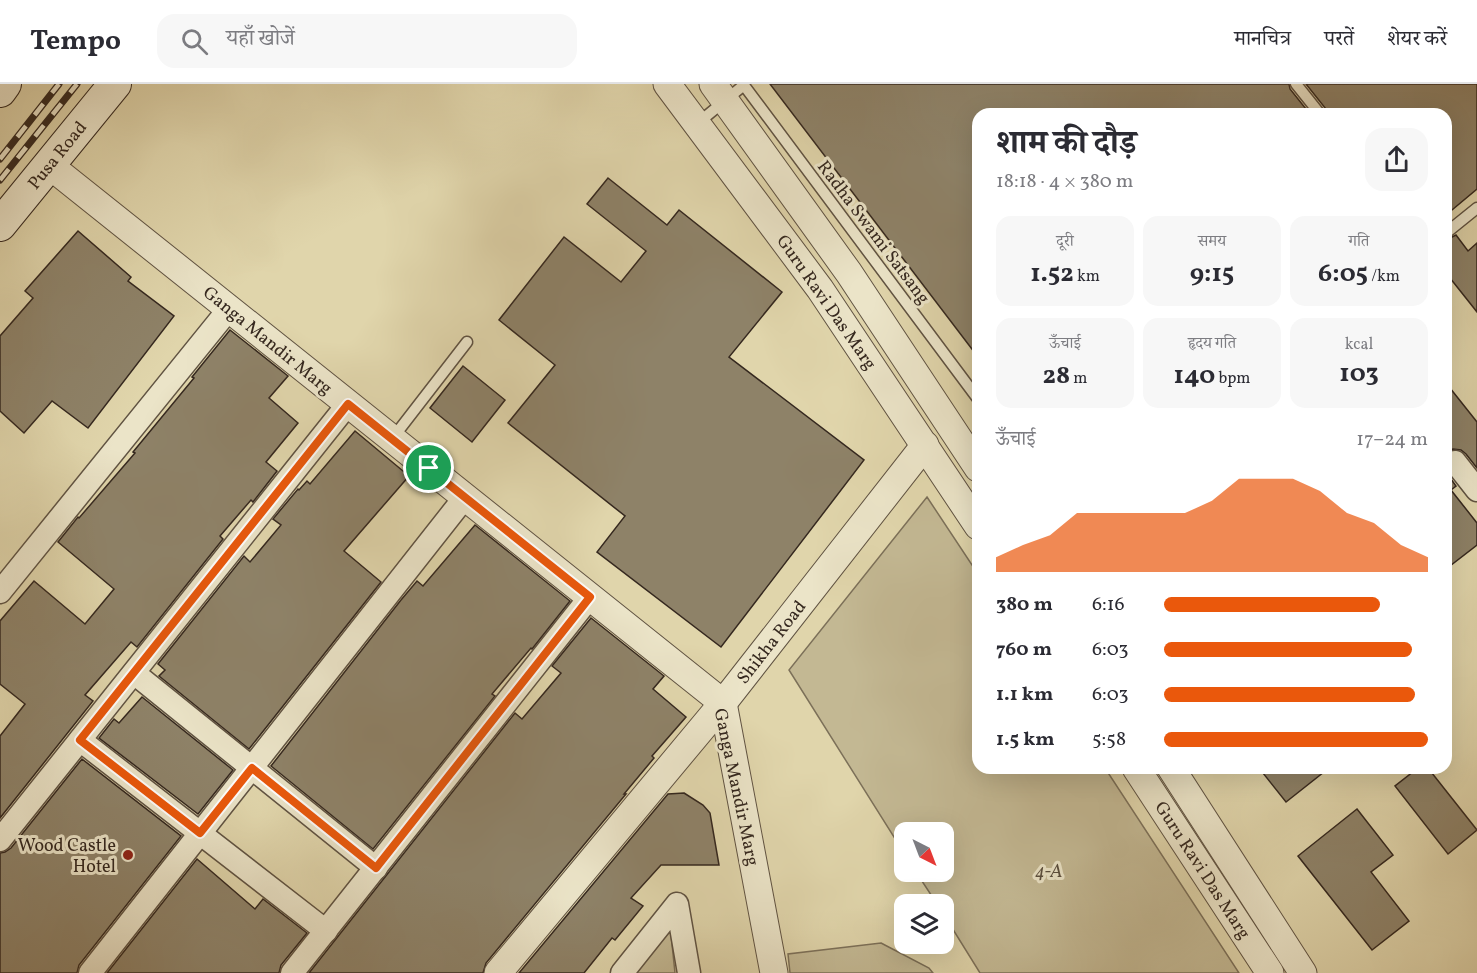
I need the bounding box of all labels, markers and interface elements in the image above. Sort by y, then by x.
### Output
search box [157,14,577,68]
text: Tempo [30,22,121,61]
text: यहाँ खोजें [226,24,295,55]
icon: search [178,25,211,58]
text: मानचित्र [1234,25,1291,54]
text: परतें [1324,25,1354,54]
text: शेयर करें [1387,25,1447,54]
street label: Pusa Road [23,116,94,195]
text: शाम की दौड़ [996,122,1136,168]
button: share [1365,128,1428,191]
street label: Radha Swami Satsang [810,156,935,310]
text: 18:18 · 4 × 380 m [996,168,1134,196]
street label: Guru Ravi Das Marg [770,230,882,375]
text: दूरी [1056,231,1074,253]
text: समय [1198,231,1226,253]
text: गति [1349,231,1369,253]
text: 1.52 [1030,256,1074,292]
text: 9:15 [1190,256,1234,292]
text: 6:05 [1318,256,1368,292]
text: km [1074,266,1100,288]
text: /km [1368,266,1400,288]
street label: Ganga Mandir Marg [197,281,337,401]
text: ऊँचाई [1049,333,1081,355]
text: हृदय गति [1188,333,1236,355]
text: kcal [1345,334,1373,356]
text: 103 [1339,356,1379,392]
text: 28 [1042,358,1070,394]
text: 140 [1174,358,1215,394]
text: m [1070,368,1088,390]
text: bpm [1215,368,1251,390]
text: ऊँचाई [996,426,1035,454]
text: 17–24 m [1356,426,1428,454]
pin [403,442,454,493]
icon: arrive [412,451,445,484]
text: 380 m [996,591,1053,619]
text: 6:16 [1092,591,1125,619]
street label: Shikha Road [732,596,813,690]
text: 760 m [996,636,1052,664]
text: 6:03 [1092,636,1129,664]
text: 1.1 km [996,681,1053,709]
text: 6:03 [1092,681,1129,709]
street label: Ganga Mandir Marg [707,706,764,868]
text: 1.5 km [996,726,1055,754]
text: 5:58 [1092,726,1126,754]
street label: Guru Ravi Das Marg [1148,797,1256,945]
north arrow [894,822,954,882]
map controls [894,822,954,954]
place label: Wood Castle Hotel [18,834,116,880]
marker: Wood Castle Hotel [121,848,135,862]
park label: 4-A [1035,860,1063,885]
button: layers [894,894,954,954]

